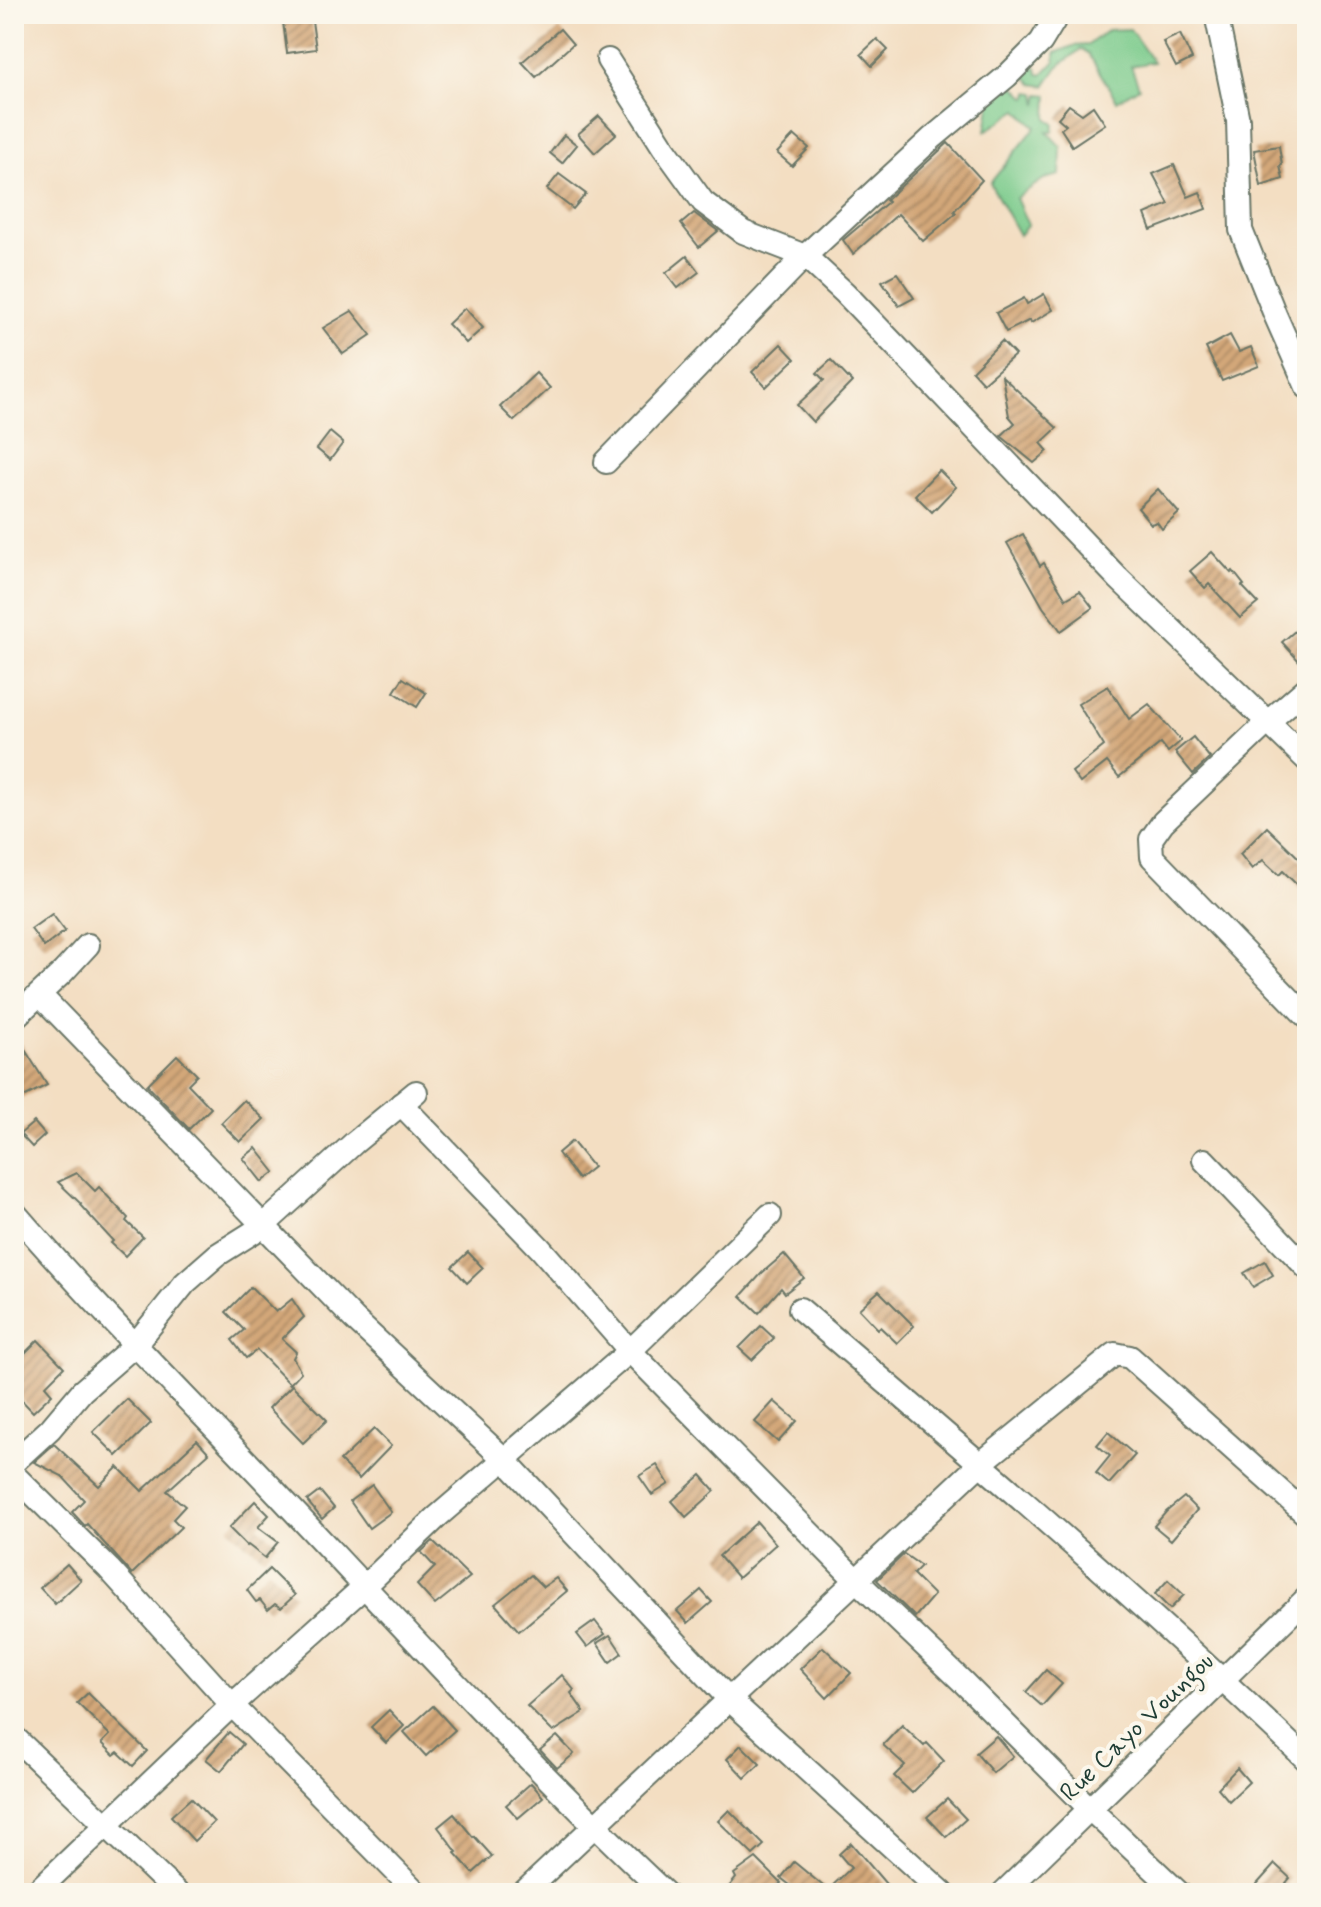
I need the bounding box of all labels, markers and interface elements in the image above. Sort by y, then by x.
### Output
street label: Rue Cayo Voungou [1053,1645,1224,1812]

